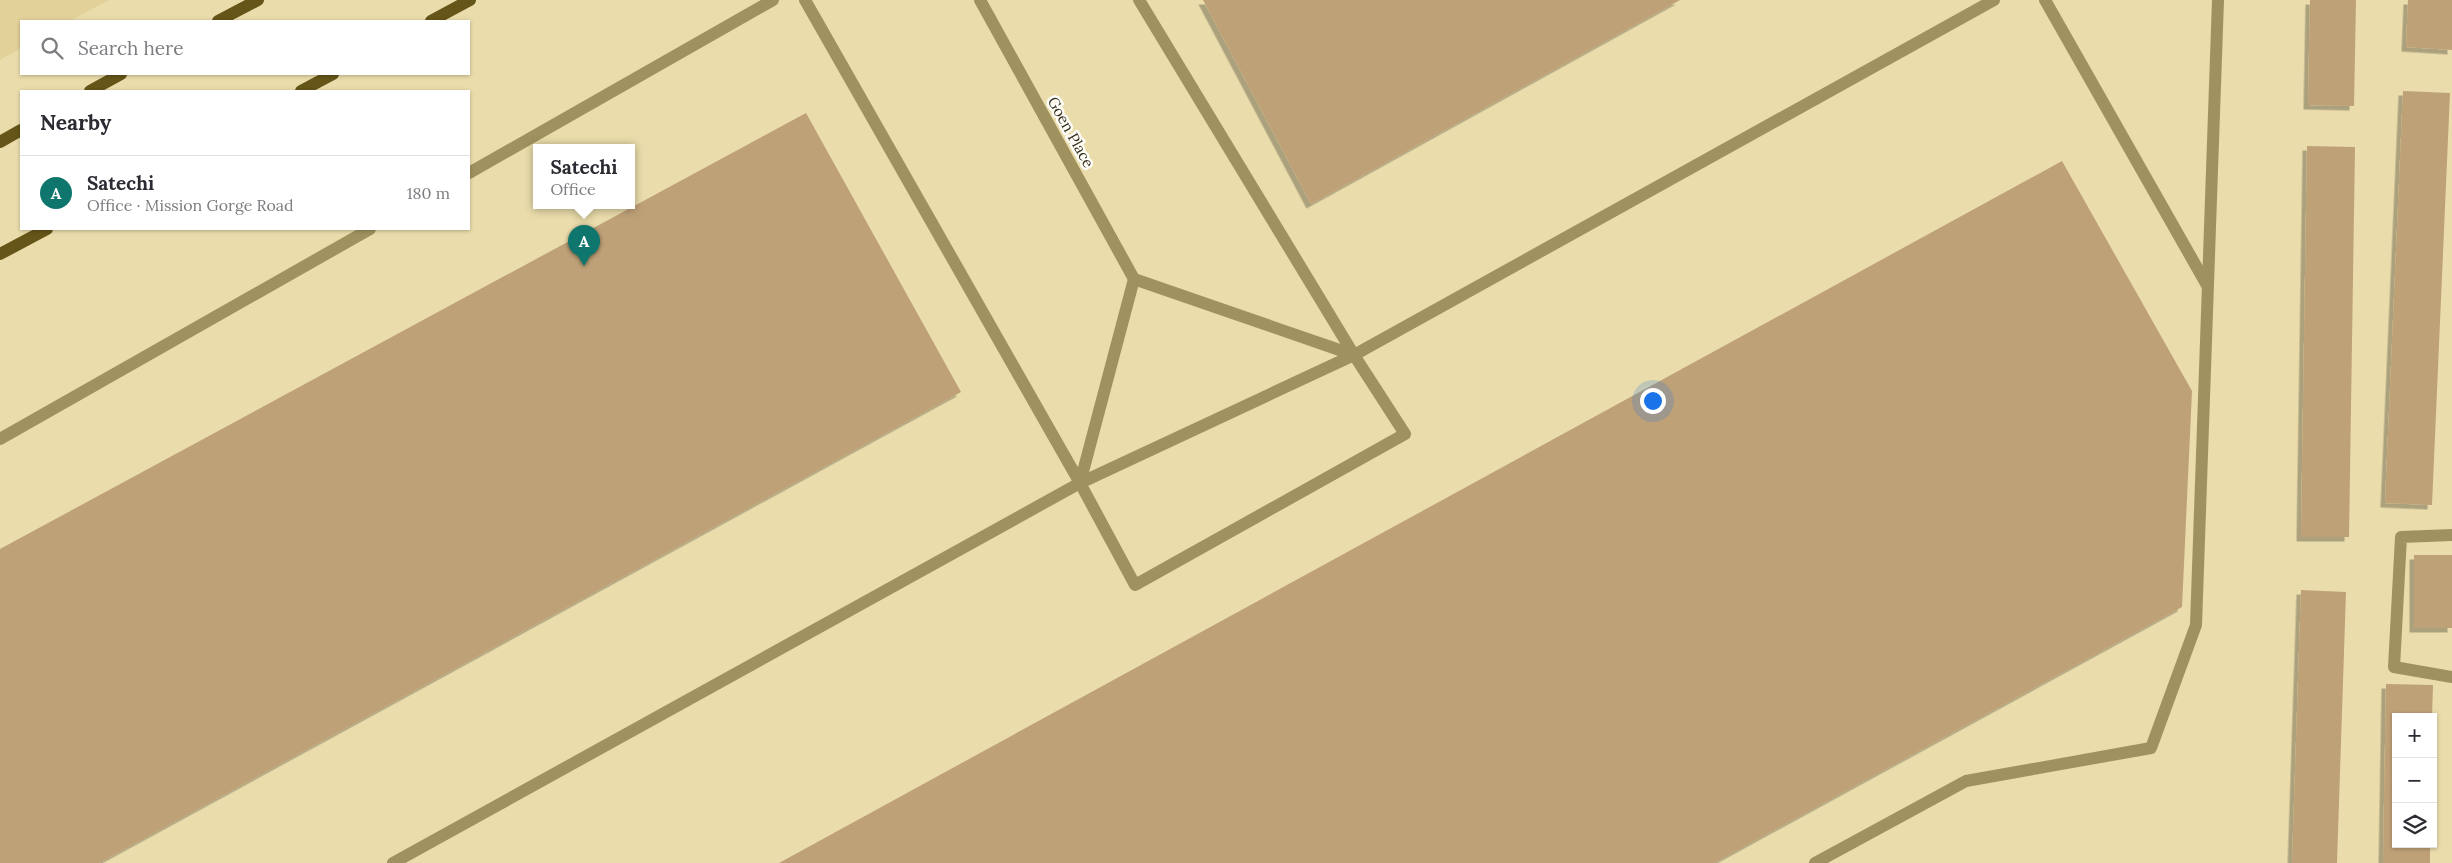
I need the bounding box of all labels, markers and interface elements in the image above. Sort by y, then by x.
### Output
search box [20,20,470,75]
icon: search [38,34,66,62]
text: Search here [78,36,184,60]
street label: Goen Place [1044,93,1098,171]
text: Nearby [40,109,111,136]
popup [533,144,635,209]
text: Satechi [550,155,618,179]
text: Satechi [87,171,154,195]
text: Office [550,179,596,199]
text: A [51,183,61,203]
text: 180 m [407,183,450,203]
text: Office · Mission Gorge Road [87,195,294,215]
pin: A [568,225,600,266]
your location [1640,388,1666,414]
map controls [2392,713,2437,848]
button: + [2392,713,2437,758]
button: − [2392,758,2437,803]
button: layers [2392,803,2437,848]

